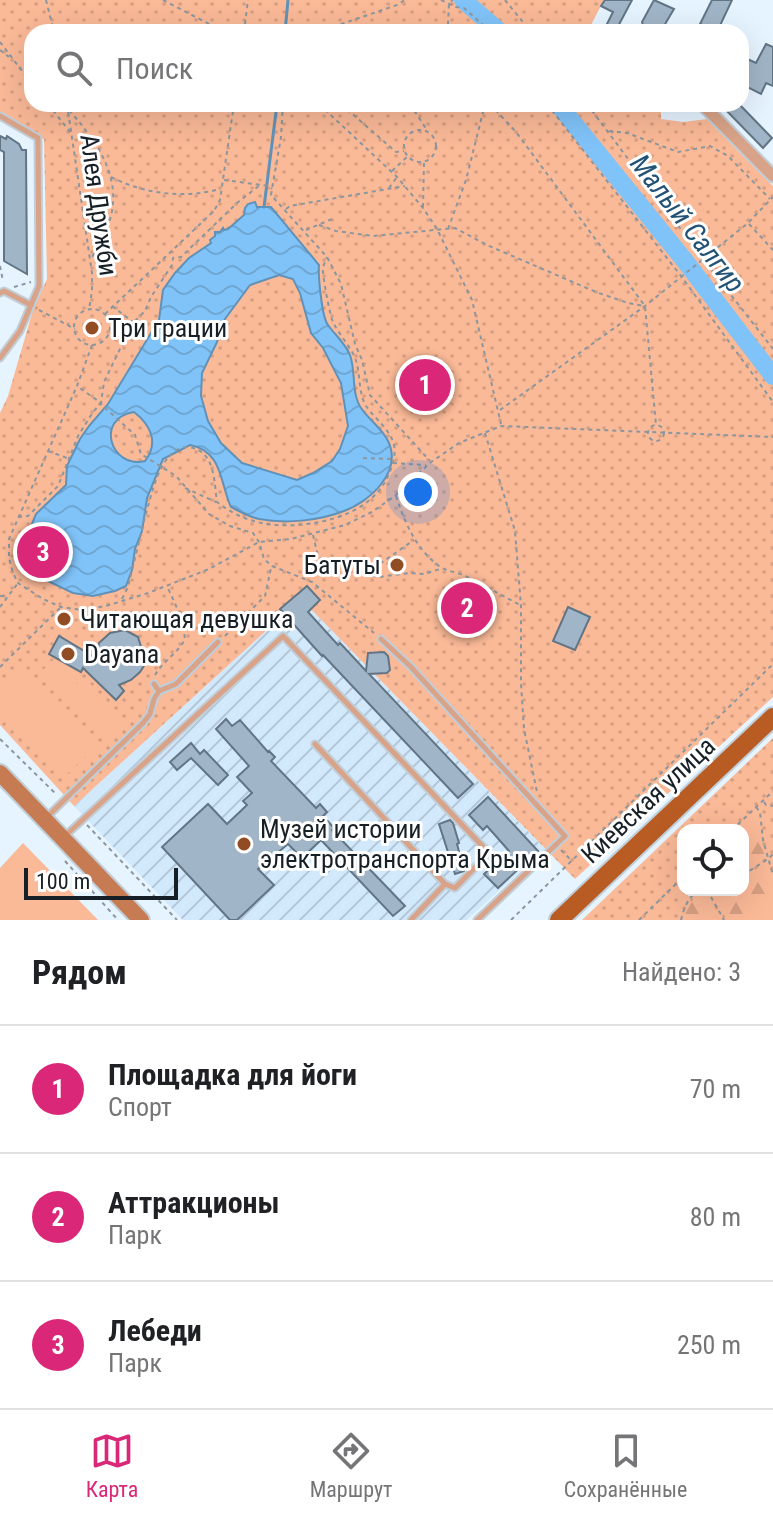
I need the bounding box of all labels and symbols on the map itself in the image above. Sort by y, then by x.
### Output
street label: Алея Дружби [74,132,124,278]
water label: Малый Салгир [624,148,752,299]
place label: Три грации [108,313,227,343]
marker: Три грации [83,319,101,337]
pin: 1 [399,355,451,415]
your location [398,472,438,512]
pin: 3 [17,522,69,582]
place label: Батуты [304,550,381,580]
marker: Батуты [388,556,406,574]
pin: 2 [441,578,493,638]
place label: Читающая девушка [80,604,293,634]
marker: Читающая девушка [55,610,73,628]
place label: Dayana [84,639,159,669]
marker: Dayana [59,645,77,663]
street label: Киевская улица [575,731,721,869]
place label: Музей истории электротранспорта Крыма [260,814,550,874]
marker: Музей истории электротранспорта Крыма [235,835,253,853]
scale bar [24,864,178,900]

